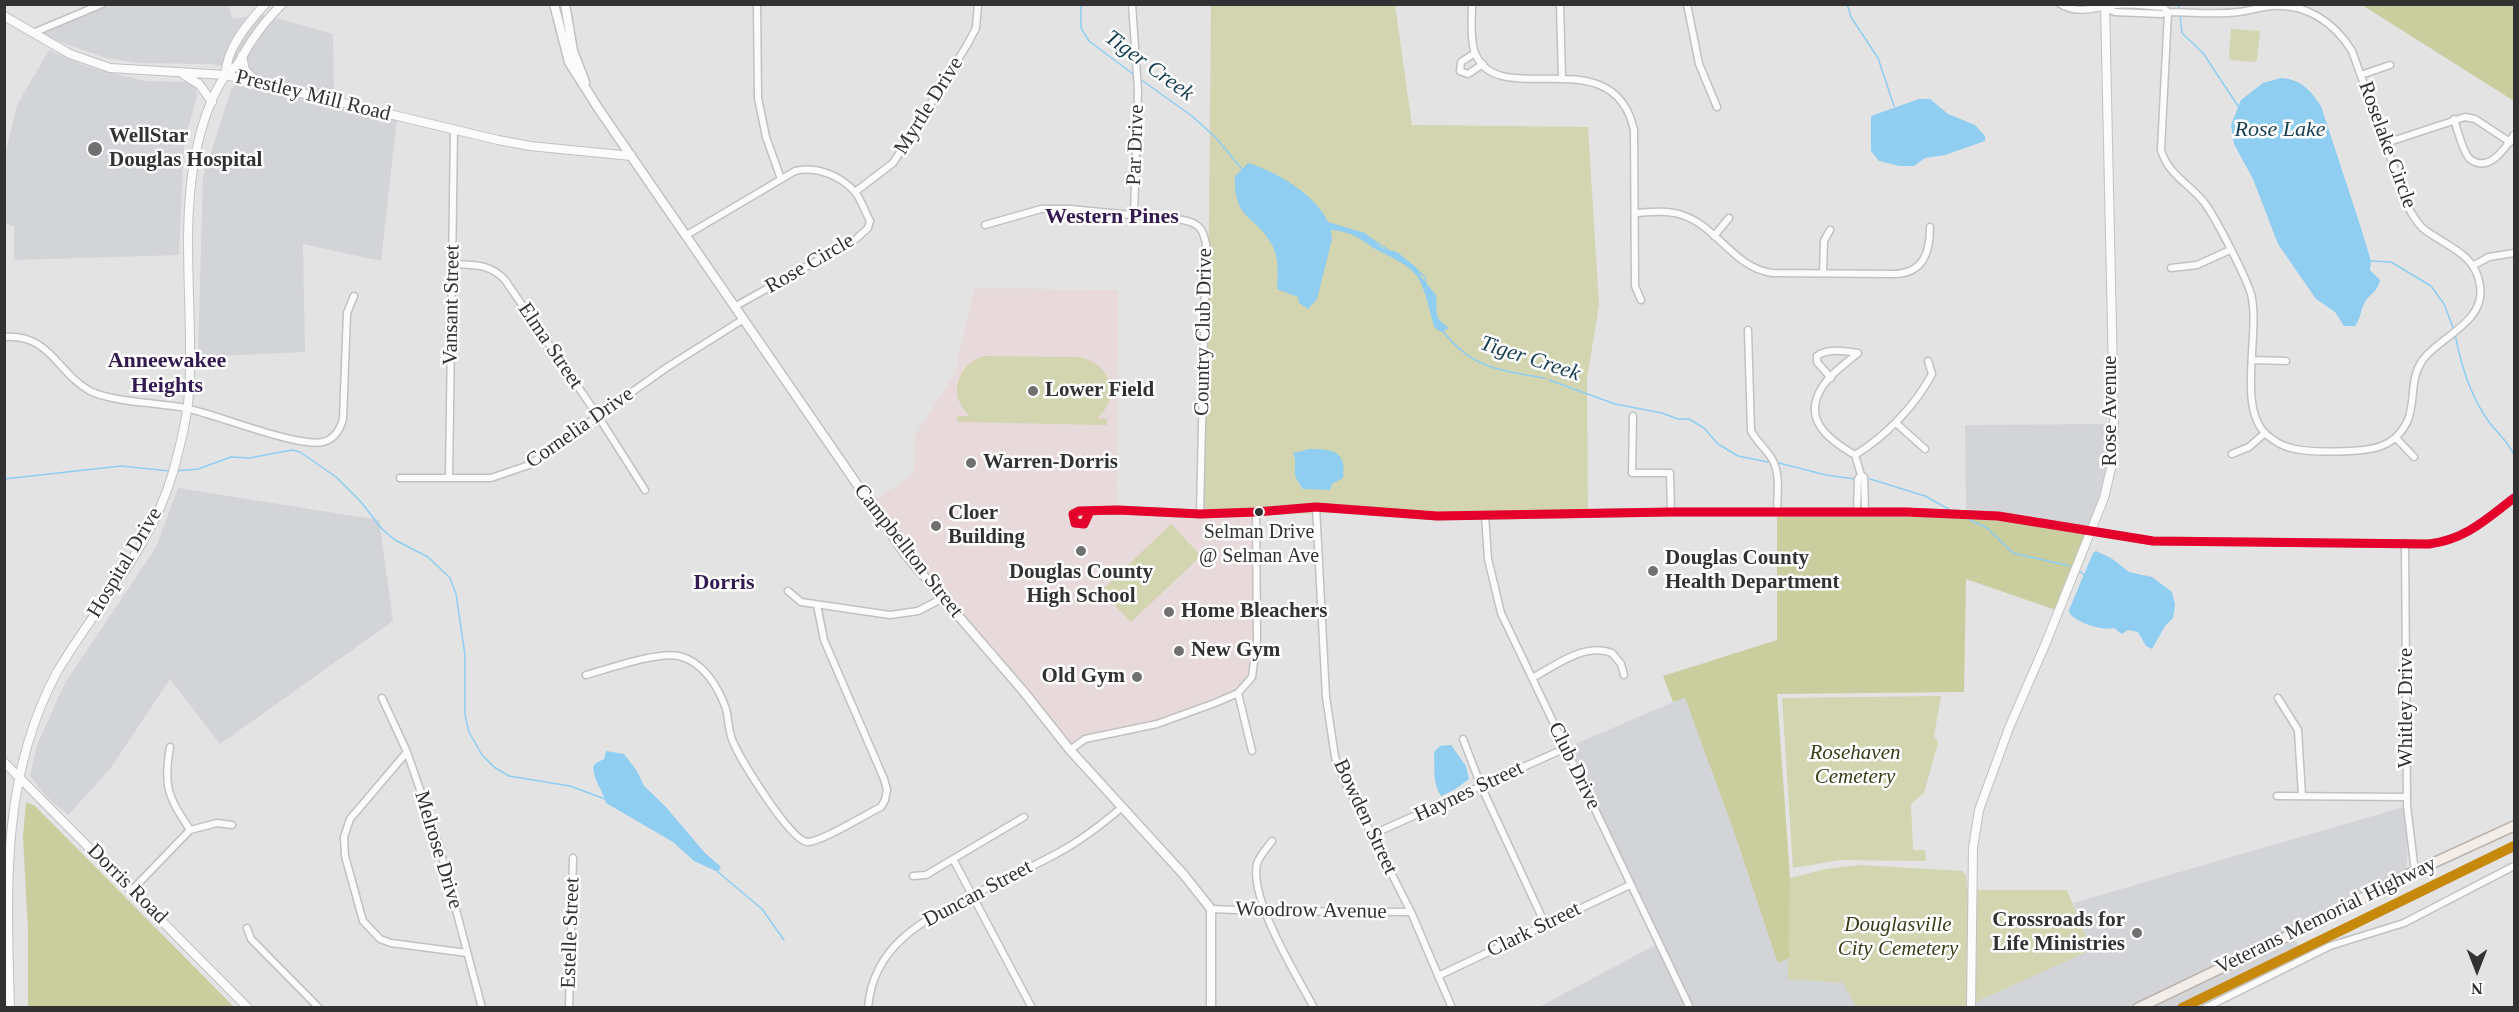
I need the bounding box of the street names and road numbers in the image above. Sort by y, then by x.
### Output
street label: Myrtle Drive [889,53,969,159]
street label: Prestley Mill Road [233,65,393,127]
street label: Roselake Circle [2352,78,2422,212]
street label: Par Drive [1122,104,1150,186]
street label: Rose Circle [761,228,859,300]
street label: Vansant Street [438,244,466,366]
street label: Country Club Drive [1190,248,1218,416]
street label: Elma Street [512,298,588,394]
street label: Rose Avenue [2097,356,2123,466]
street label: Cornelia Drive [521,382,639,474]
street label: Campbellton Street [848,479,968,623]
street label: Hospital Drive [82,503,168,623]
street label: Whitley Drive [2393,648,2419,768]
street label: Club Drive [1542,718,1606,814]
street label: Bowden Street [1327,755,1403,879]
street label: Haynes Street [1411,756,1527,828]
street label: Melrose Drive [408,788,468,912]
street label: Dorris Road [82,839,172,929]
street label: Veterans Memorial Highway [2211,852,2441,980]
street label: Duncan Street [919,855,1037,933]
street label: Estelle Street [556,877,586,989]
street label: Woodrow Avenue [1235,897,1387,925]
street label: Clark Street [1483,897,1585,963]

